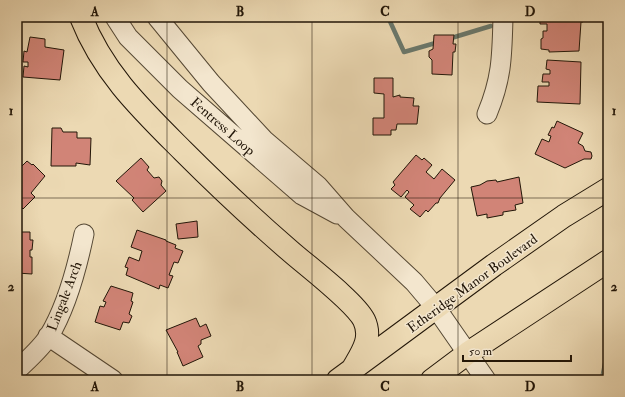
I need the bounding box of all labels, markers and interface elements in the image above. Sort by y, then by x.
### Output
text: A [90,4,100,20]
text: B [236,4,244,20]
text: C [380,4,390,20]
text: D [525,4,536,20]
street label: Fentress Loop [186,94,259,160]
text: 1 [9,103,14,119]
text: 1 [612,103,617,119]
street label: Etheridge Manor Boulevard [404,230,541,336]
street label: Lingale Arch [43,258,86,333]
text: 2 [8,279,15,295]
text: 2 [611,279,618,295]
scale bar [463,337,571,363]
text: 50 m [469,344,493,359]
text: A [90,379,100,395]
text: B [236,379,244,395]
text: C [380,379,390,395]
text: D [525,379,536,395]

